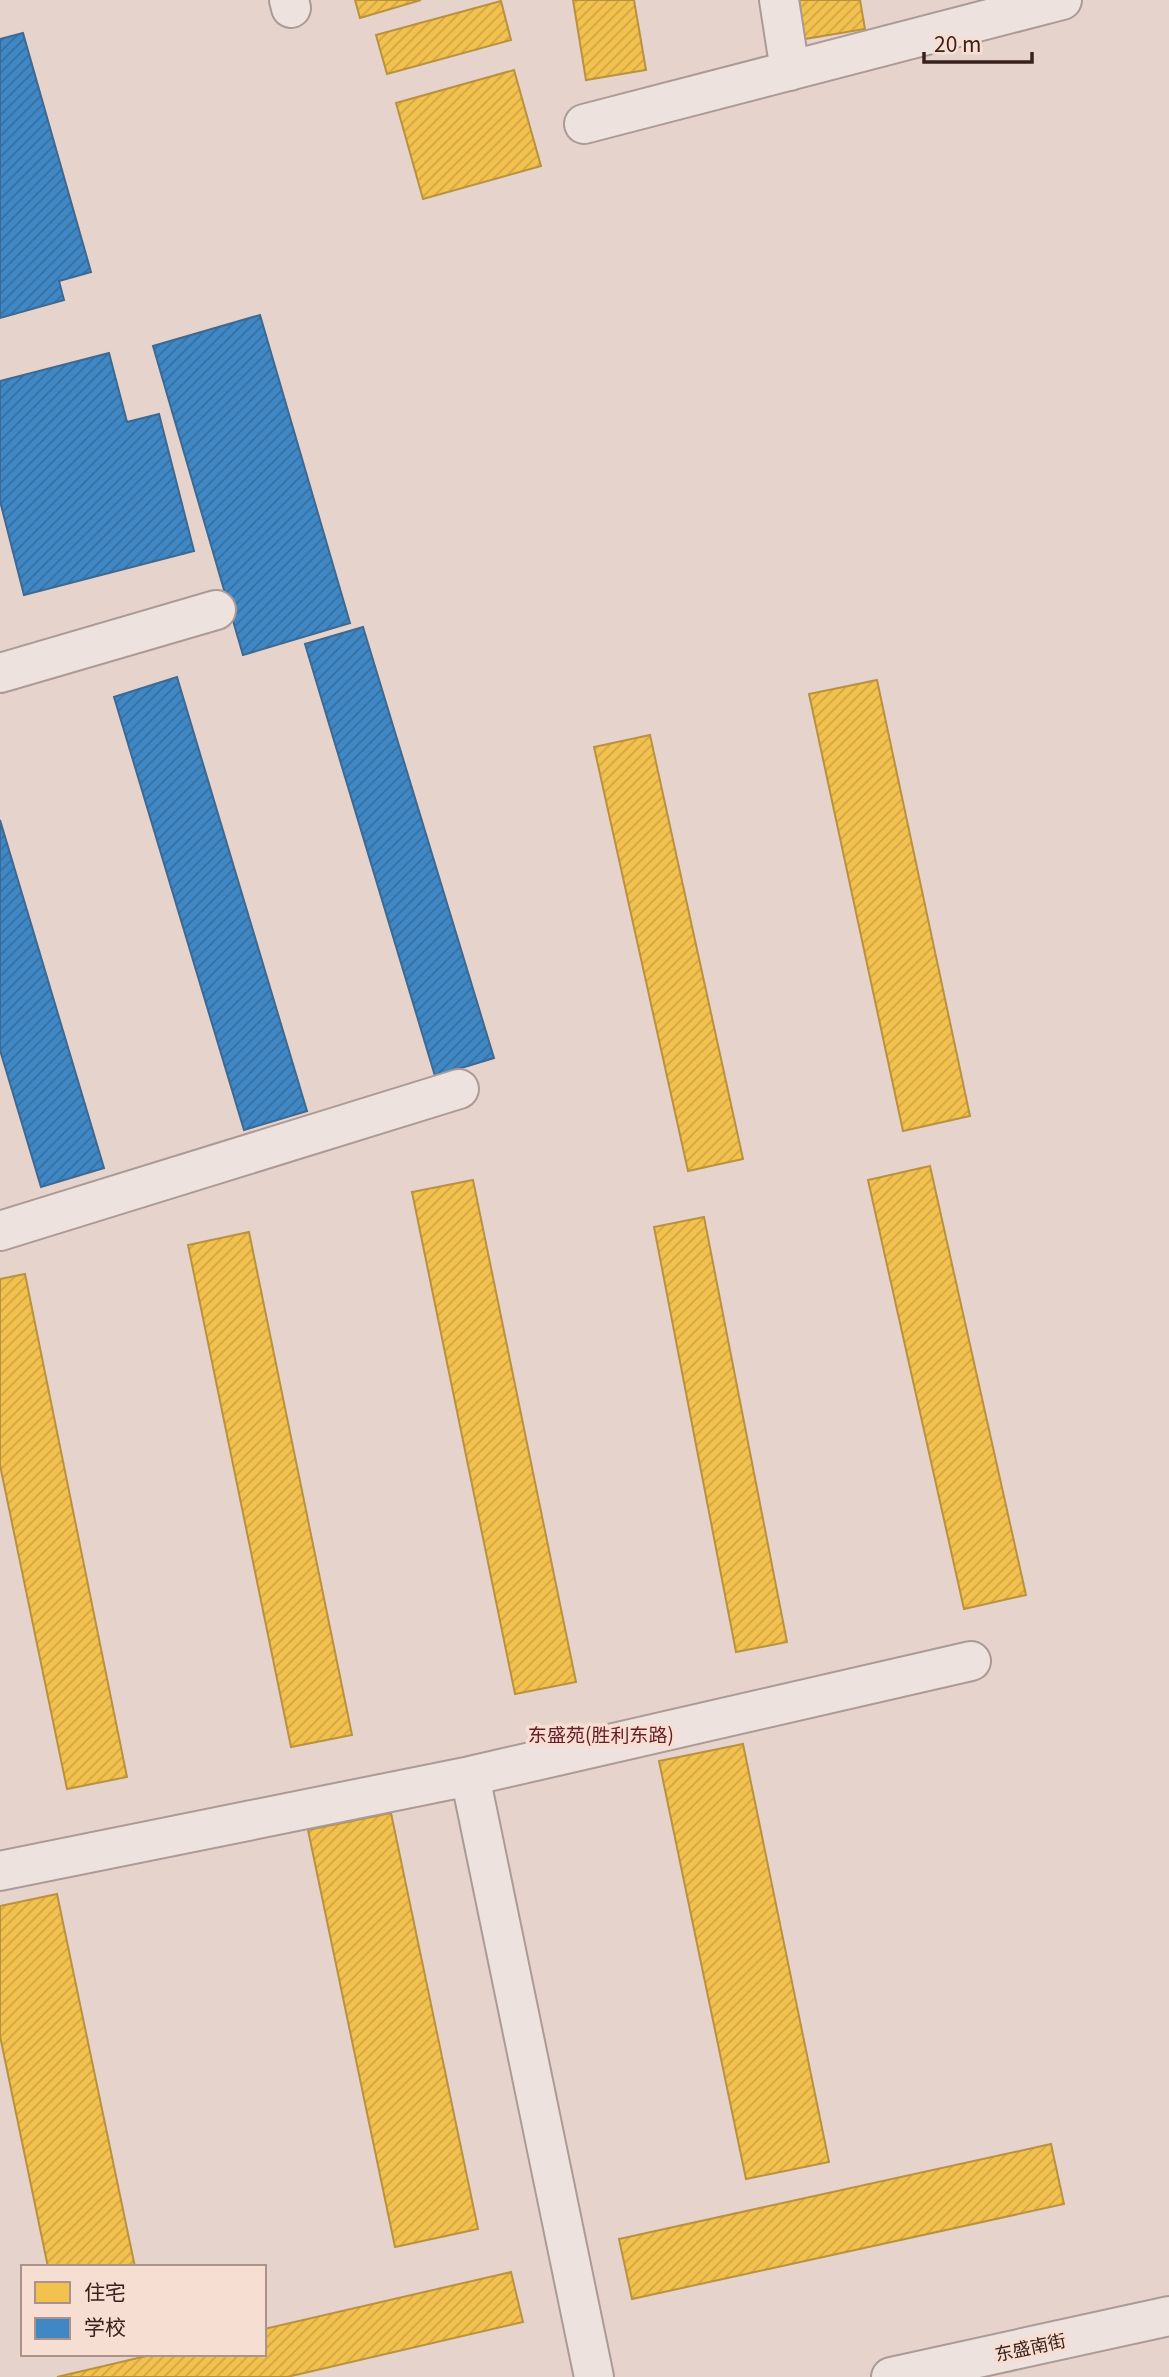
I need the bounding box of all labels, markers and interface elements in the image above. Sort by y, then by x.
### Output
scale bar [924,21,1032,65]
text: 20 m [934,28,981,58]
district label: 东盛苑(胜利东路) [528,1720,674,1747]
legend [21,2265,266,2356]
text: 住宅 [84,2276,126,2306]
text: 学校 [84,2311,126,2341]
street label: 东盛南街 [992,2326,1068,2366]

